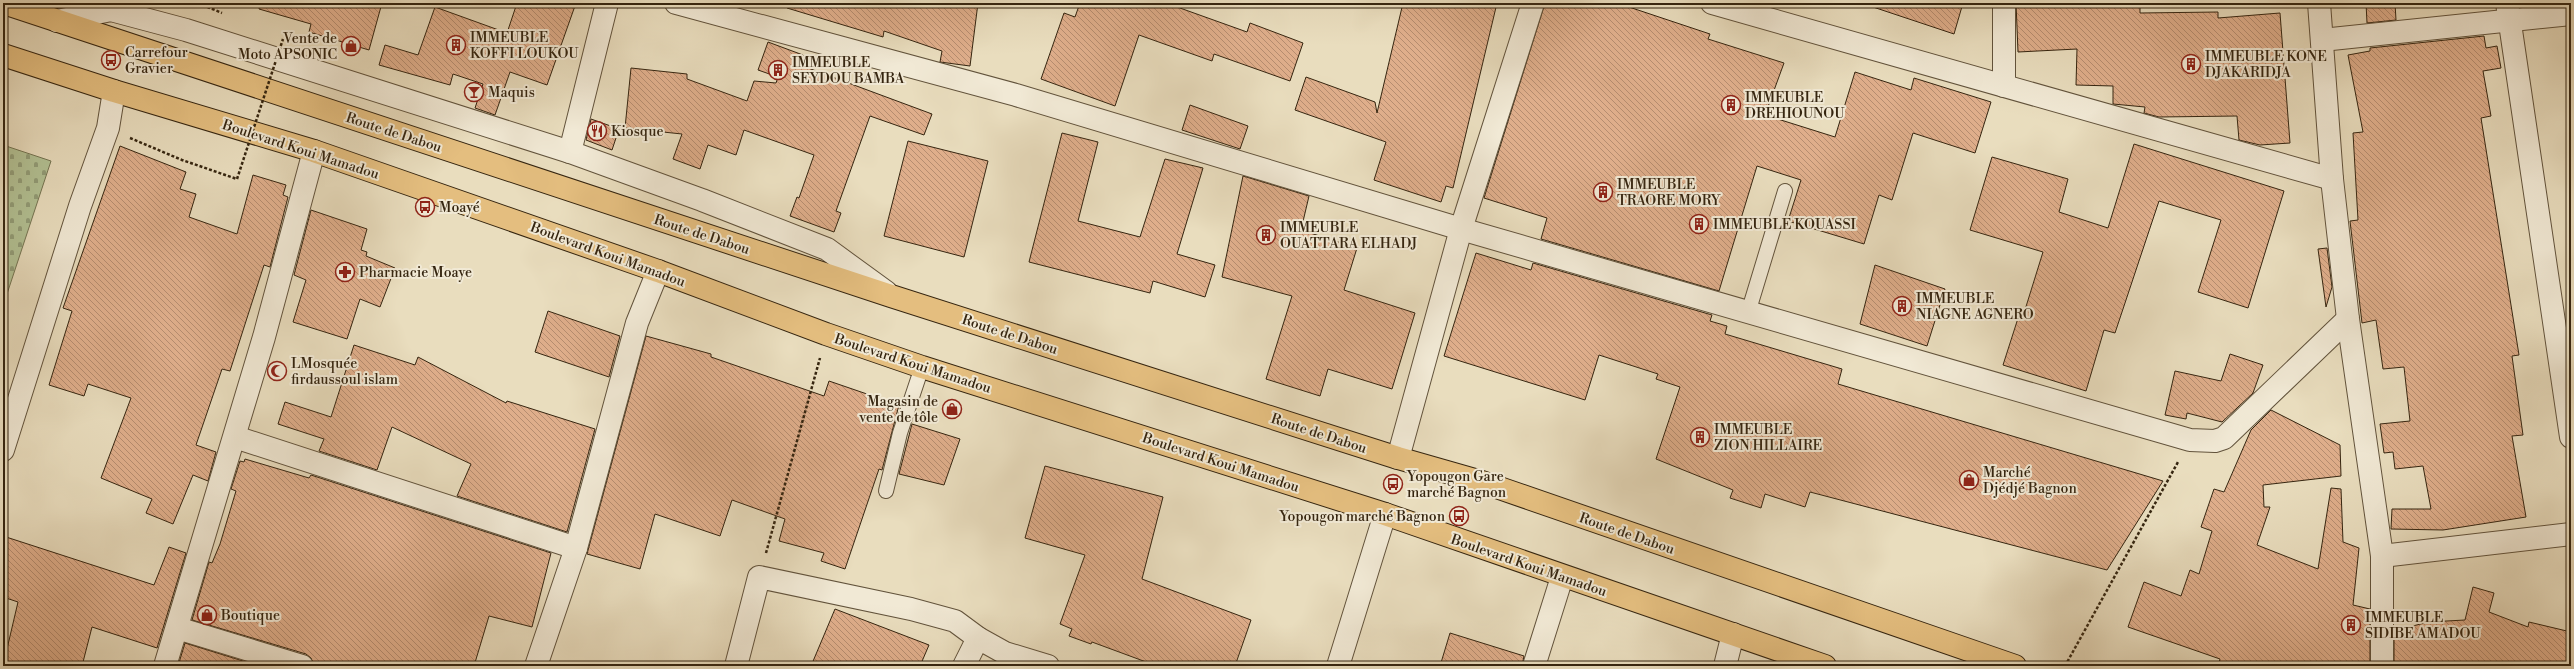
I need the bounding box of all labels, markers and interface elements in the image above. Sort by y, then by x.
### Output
place label: IMMEUBLE KOFFI LOUKOU [470,29,579,63]
place label: Vente de Moto APSONIC [238,30,337,64]
building icon: IMMEUBLE KOFFI LOUKOU [445,34,467,56]
shop icon: Vente de Moto APSONIC [340,35,362,57]
place label: Carrefour Gravier [125,44,188,78]
place label: IMMEUBLE KONE DJAKARIDJA [2205,48,2327,82]
bus stop icon: Carrefour Gravier [100,49,122,71]
building icon: IMMEUBLE KONE DJAKARIDJA [2180,53,2202,75]
place label: IMMEUBLE SEYDOU BAMBA [792,54,905,88]
building icon: IMMEUBLE SEYDOU BAMBA [767,59,789,81]
bar icon: Maquis [463,81,485,103]
place label: Maquis [488,84,535,102]
place label: IMMEUBLE DREHIOUNOU [1745,89,1845,123]
building icon: IMMEUBLE DREHIOUNOU [1720,94,1742,116]
street label: Route de Dabou [343,109,444,157]
street label: Boulevard Koui Mamadou [219,116,381,184]
restaurant icon: Kiosque [586,120,608,142]
place label: Kiosque [611,123,664,141]
place label: IMMEUBLE TRAORE MORY [1617,176,1721,210]
building icon: IMMEUBLE TRAORE MORY [1592,181,1614,203]
bus stop icon: Moayé [414,196,436,218]
place label: Moayé [439,199,480,217]
street label: Route de Dabou [651,211,752,259]
building icon: IMMEUBLE KOUASSI [1688,213,1710,235]
place label: IMMEUBLE KOUASSI [1713,216,1857,234]
street label: Boulevard Koui Mamadou [527,218,688,291]
place label: IMMEUBLE OUATTARA ELHADJ [1280,219,1417,253]
building icon: IMMEUBLE OUATTARA ELHADJ [1255,224,1277,246]
pharmacy icon: Pharmacie Moaye [334,261,356,283]
place label: Pharmacie Moaye [359,264,472,282]
place label: IMMEUBLE NIAGNE AGNERO [1916,290,2034,324]
building icon: IMMEUBLE NIAGNE AGNERO [1891,295,1913,317]
street label: Route de Dabou [959,311,1060,359]
street label: Boulevard Koui Mamadou [831,330,993,398]
place label: LMosquée firdaussoul islam [291,355,398,389]
mosque icon: LMosquée firdaussoul islam [266,360,288,382]
place label: Magasin de vente de tôle [858,393,938,427]
shop icon: Magasin de vente de tôle [941,398,963,420]
street label: Route de Dabou [1268,410,1369,458]
place label: IMMEUBLE ZION HILLAIRE [1714,421,1822,455]
building icon: IMMEUBLE ZION HILLAIRE [1689,426,1711,448]
street label: Boulevard Koui Mamadou [1139,429,1301,497]
place label: Marché Djédjé Bagnon [1983,464,2077,498]
place label: Yopougon Gare marché Bagnon [1406,468,1507,502]
shop icon: Marché Djédjé Bagnon [1958,469,1980,491]
bus stop icon: Yopougon Gare marché Bagnon [1382,473,1404,495]
bus stop icon: Yopougon marché Bagnon [1448,505,1470,527]
place label: Yopougon marché Bagnon [1278,508,1446,526]
street label: Route de Dabou [1577,509,1677,559]
street label: Boulevard Koui Mamadou [1447,530,1609,601]
shop icon: Boutique [196,604,218,626]
place label: Boutique [220,607,280,625]
place label: IMMEUBLE SIDIBE AMADOU [2365,609,2481,643]
building icon: IMMEUBLE SIDIBE AMADOU [2340,614,2362,636]

